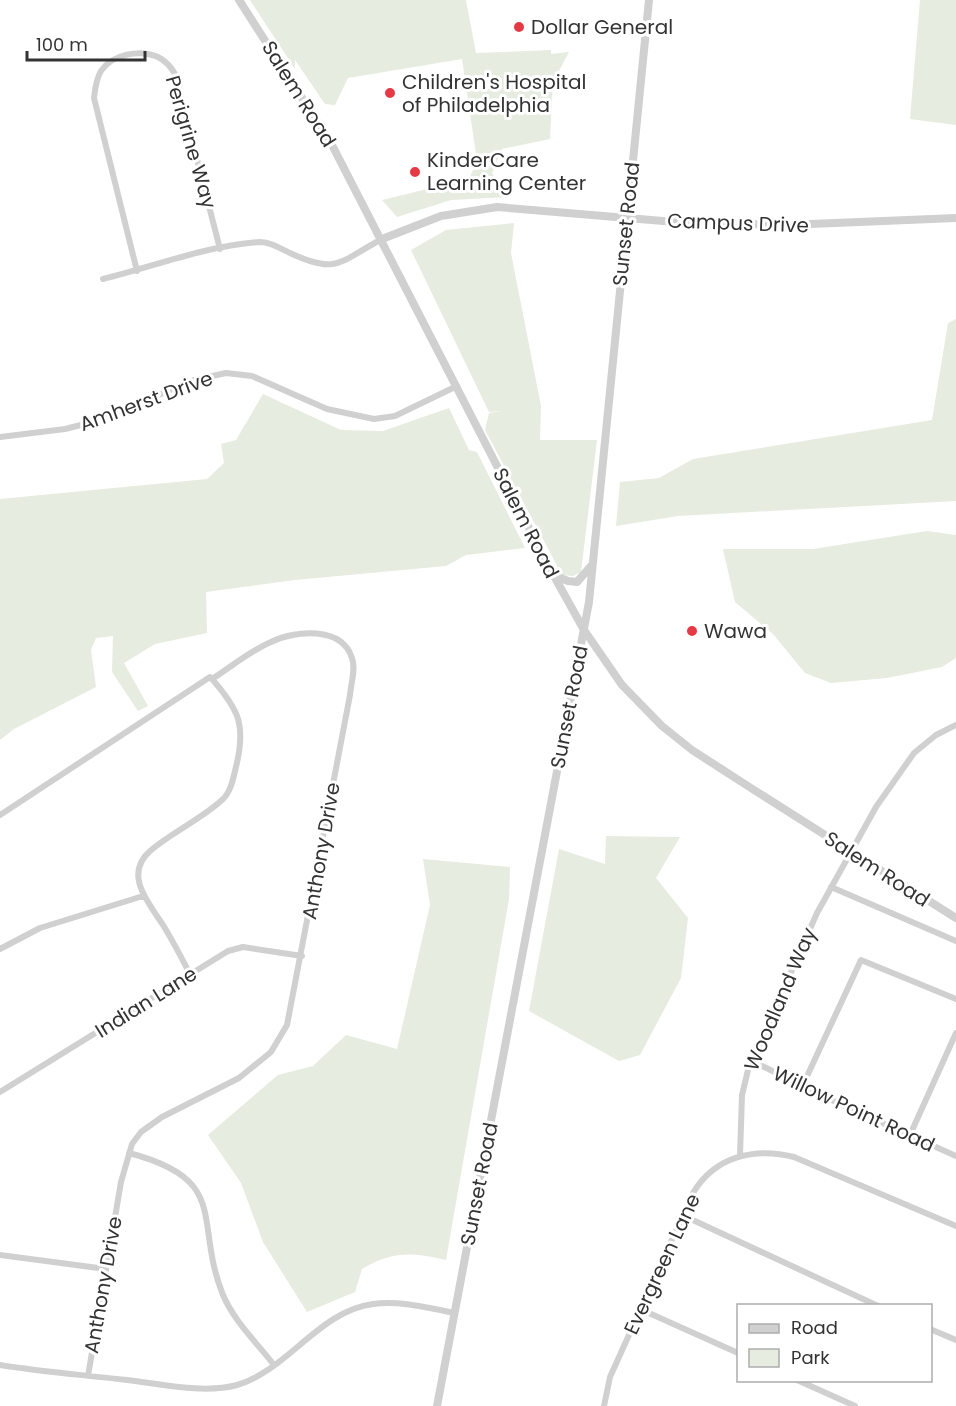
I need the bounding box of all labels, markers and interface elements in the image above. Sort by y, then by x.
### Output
place label: Dollar General [531,13,673,41]
marker: Dollar General [512,20,526,34]
scale bar [27,24,146,62]
text: 100 m [36,32,88,57]
street label: Salem Road [255,35,343,153]
place label: Children's Hospital of Philadelphia [402,68,586,119]
street label: Perigrine Way [159,72,223,212]
marker: Children's Hospital of Philadelphia [383,86,397,100]
place label: KinderCare Learning Center [427,146,586,197]
street label: Sunset Road [606,160,646,288]
marker: KinderCare Learning Center [408,165,422,179]
street label: Campus Drive [667,207,809,239]
street label: Amherst Drive [75,364,217,438]
street label: Salem Road [486,463,566,583]
place label: Wawa [704,617,767,645]
marker: Wawa [685,624,699,638]
street label: Sunset Road [543,643,595,771]
street label: Anthony Drive [295,780,347,922]
street label: Salem Road [819,824,935,914]
street label: Woodland Way [737,923,823,1075]
street label: Indian Lane [90,960,202,1044]
street label: Willow Point Road [769,1059,939,1159]
street label: Sunset Road [453,1120,505,1248]
street label: Evergreen Lane [617,1189,707,1339]
street label: Anthony Drive [77,1214,129,1356]
legend [737,1304,932,1382]
text: Road [791,1315,838,1340]
text: Park [791,1345,830,1370]

